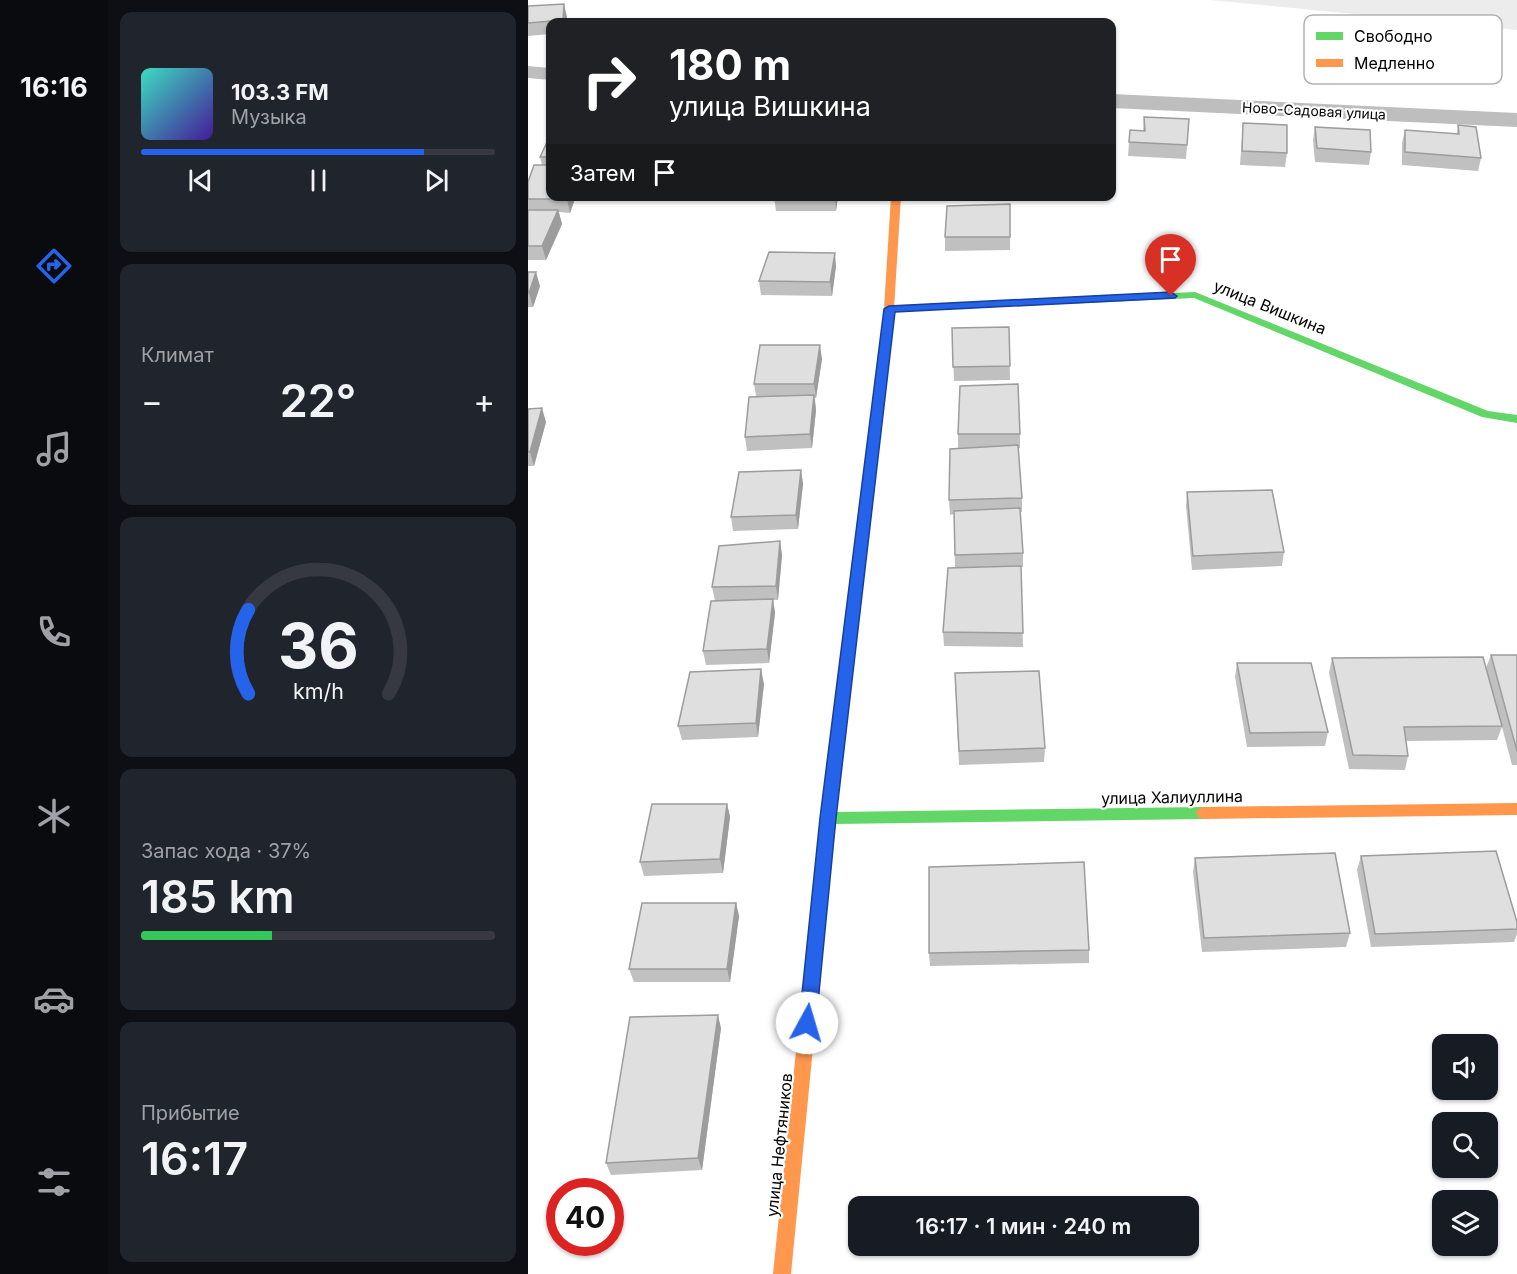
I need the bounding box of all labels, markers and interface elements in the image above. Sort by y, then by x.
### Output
legend [1304,15,1502,84]
text: Свободно [1354,26,1433,46]
text: 180 m [669,39,791,90]
icon: right [570,42,648,120]
text: Медленно [1354,53,1435,73]
text: 16:16 [20,71,88,104]
text: 103.3 FM [231,79,329,105]
text: улица Вишкина [669,90,871,123]
street label: Ново-Садовая улица [1242,98,1386,123]
text: Музыка [231,105,307,129]
icon: arrive [648,156,681,189]
text: Затем [570,160,636,186]
icon: previous [184,164,217,197]
icon: pause [302,164,335,197]
icon: next [420,164,453,197]
pin [1145,234,1196,296]
icon: arrive [1154,243,1187,276]
icon: directions [33,245,75,287]
street label: улица Вишкина [1211,275,1329,339]
text: Климат [141,343,214,367]
text: 22° [280,373,356,428]
text: − [141,381,163,421]
text: + [473,381,495,421]
icon: music [33,428,75,470]
text: 36 [278,608,358,683]
icon: phone [33,611,75,653]
text: km/h [293,678,343,704]
street label: улица Халиуллина [1101,786,1243,808]
icon: climate [33,795,75,837]
text: Запас хода · 37% [141,839,311,863]
text: 185 km [141,869,295,924]
icon: car [33,978,75,1020]
position arrow [775,991,839,1055]
map controls [1432,1034,1498,1256]
button: sound [1432,1034,1498,1100]
street label: улица Нефтяников [762,1072,796,1218]
text: Прибытие [141,1101,240,1125]
button: search [1432,1112,1498,1178]
text: 16:17 [141,1131,248,1186]
icon: filters [33,1161,75,1203]
speed limit sign: 40 [546,1178,624,1256]
button: layers [1432,1190,1498,1256]
text: 16:17 · 1 мин · 240 m [916,1213,1131,1239]

